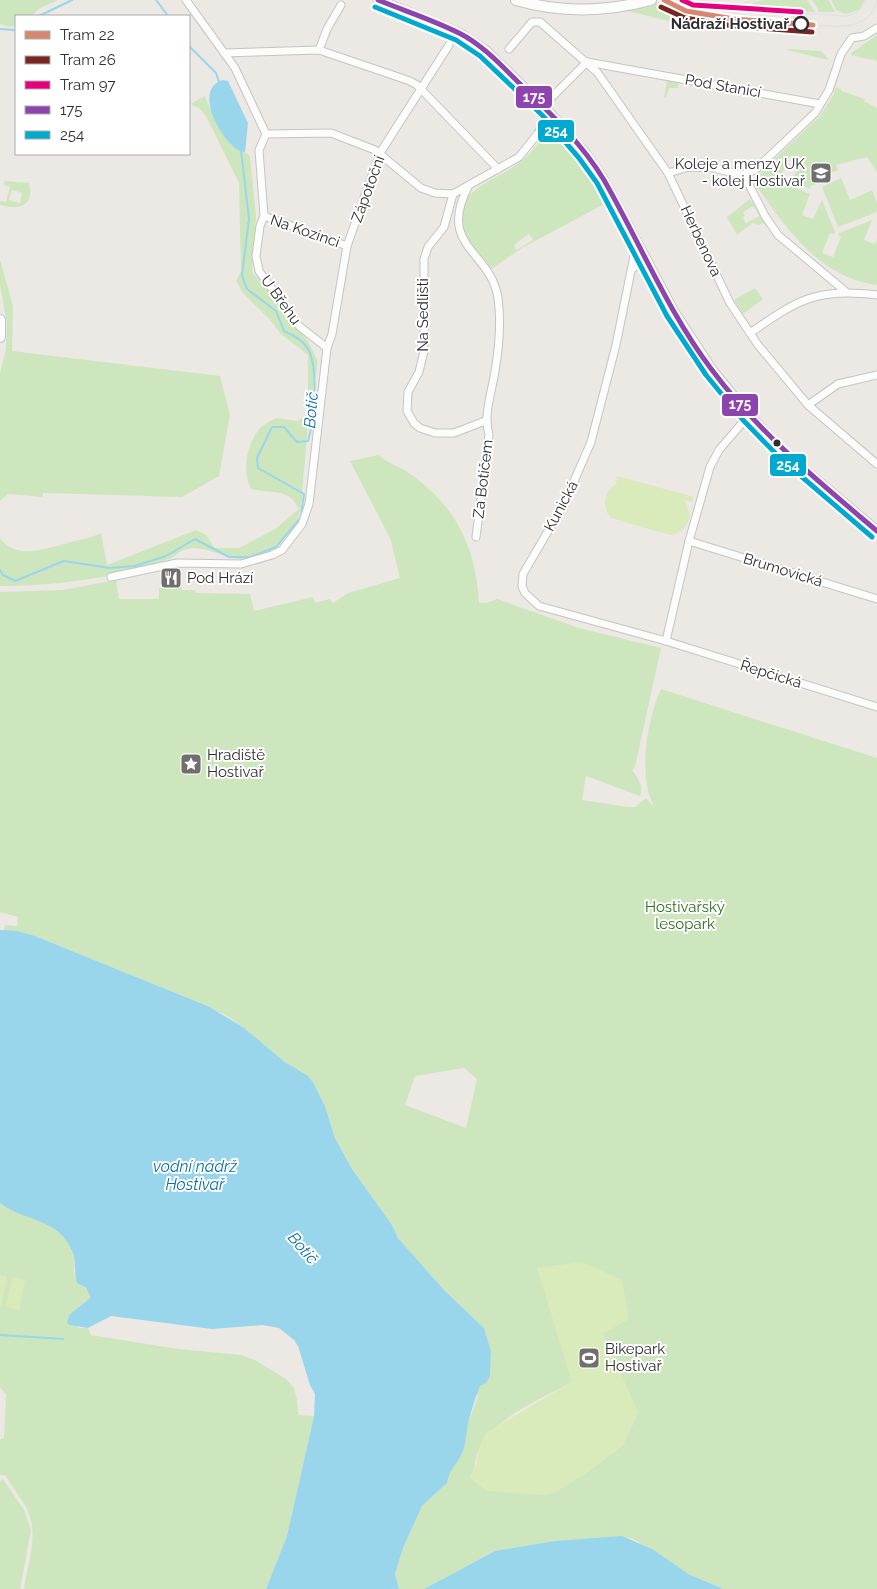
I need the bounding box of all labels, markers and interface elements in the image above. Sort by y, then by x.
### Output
legend [15,15,190,155]
place label: Nádraží Hostivař [671,15,789,33]
marker: Nádraží Hostivař [793,16,809,32]
text: Tram 22 [60,26,115,44]
text: Tram 26 [60,51,116,69]
street label: Pod Stanicí [684,70,763,102]
text: Tram 97 [60,76,116,94]
line badge: 175 [515,85,553,109]
text: 175 [523,89,545,105]
text: 175 [60,101,82,119]
line badge: 254 [537,119,575,143]
text: 254 [544,123,568,139]
text: 254 [60,126,84,144]
street label: Zápotoční [348,152,389,225]
place label: Koleje a menzy UK - kolej Hostivař [675,155,806,190]
school or university icon: Koleje a menzy UK - kolej Hostivař [809,161,833,185]
street label: Herbenova [677,203,725,279]
street label: Na Kozinci [268,211,342,251]
street label: U Břehu [257,272,305,328]
street label: Na Sedlišti [414,278,432,352]
water label: Botič [300,391,322,429]
line badge: 175 [721,393,759,417]
text: 175 [729,396,751,412]
unlabelled marker [772,438,782,448]
street label: Za Botičem [469,439,497,519]
line badge: 254 [769,453,807,477]
text: 254 [776,457,800,473]
street label: Kunická [540,478,582,534]
street label: Brumovická [741,549,825,591]
restaurant icon: Pod Hrází [159,566,183,590]
place label: Pod Hrází [187,569,254,587]
street label: Řepčická [738,655,804,692]
place label: Hradiště Hostivař [207,746,265,781]
place icon: Hradiště Hostivař [179,752,203,776]
park label: Hostivařský lesopark [645,898,725,933]
water label: vodní nádrž Hostivař [153,1157,237,1194]
water label: Botič [284,1228,322,1268]
place label: Bikepark Hostivař [605,1340,665,1375]
sports icon: Bikepark Hostivař [577,1346,601,1370]

